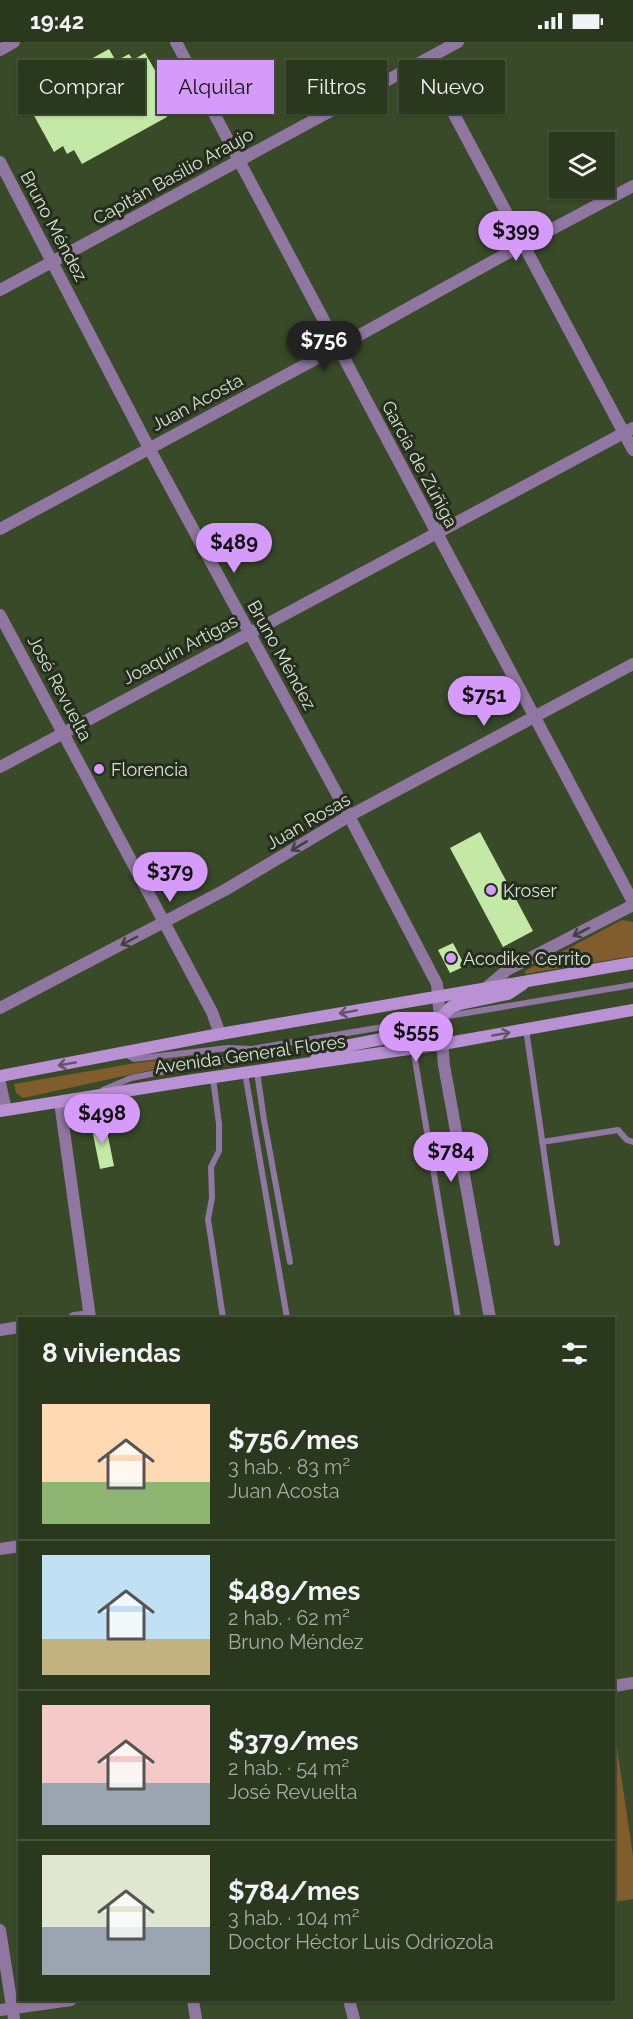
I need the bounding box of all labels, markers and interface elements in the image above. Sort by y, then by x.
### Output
text: 19:42 [30,8,84,34]
chip: Comprar [18,60,145,114]
chip: Alquilar [157,60,274,114]
chip: Filtros [286,60,387,114]
chip: Nuevo [399,60,505,114]
street label: Capitán Basilio Araujo [89,123,257,229]
map controls [549,132,615,198]
button: layers [549,132,615,198]
street label: Bruno Méndez [16,167,92,285]
pin: $399 [480,211,552,262]
text: $399 [492,218,540,242]
pin: $756 [288,321,360,372]
text: $756 [301,328,347,352]
street label: Juan Acosta [148,369,246,435]
street label: García de Zúñiga [378,397,462,531]
pin: $489 [198,523,270,574]
text: $489 [210,530,258,554]
street label: Bruno Méndez [243,597,321,714]
street label: Joaquín Artigas [119,610,241,688]
street label: José Revuelta [23,632,97,744]
pin: $751 [448,676,520,727]
text: $751 [462,683,506,707]
place label: Florencia [111,759,188,780]
marker: Florencia [92,762,106,776]
street label: Juan Rosas [262,788,354,853]
one-way arrow [291,841,308,853]
pin: $379 [134,852,206,903]
text: $379 [147,859,193,883]
place label: Kroser [503,880,558,901]
marker: Kroser [484,883,498,897]
one-way arrow [572,926,590,938]
one-way arrow [121,935,138,947]
place label: Acodike Cerrito [463,948,591,969]
marker: Acodike Cerrito [444,951,458,965]
one-way arrow [338,1007,358,1018]
pin: $555 [380,1012,452,1063]
text: $555 [393,1019,439,1043]
one-way arrow [490,1028,510,1039]
street label: Avenida General Flores [153,1030,347,1078]
one-way arrow [58,1059,77,1070]
pin: $498 [66,1094,138,1145]
text: $498 [78,1101,126,1125]
pin: $784 [415,1132,487,1183]
text: $784 [427,1139,475,1163]
icon: filters [558,1337,591,1370]
text: 8 viviendas [42,1338,181,1368]
text: $756/mes [228,1425,359,1455]
icon: home [90,1428,162,1500]
text: 3 hab. · 83 m² [228,1455,350,1479]
text: Juan Acosta [228,1479,340,1503]
text: $489/mes [228,1576,360,1606]
icon: home [90,1579,162,1651]
text: 2 hab. · 62 m² [228,1606,350,1630]
text: Bruno Méndez [228,1630,364,1654]
text: $379/mes [228,1726,359,1756]
icon: home [90,1729,162,1801]
text: 2 hab. · 54 m² [228,1756,349,1780]
text: José Revuelta [228,1780,357,1804]
text: $784/mes [228,1876,360,1906]
icon: home [90,1879,162,1951]
text: 3 hab. · 104 m² [228,1906,359,1930]
text: Doctor Héctor Luis Odriozola [228,1930,494,1954]

